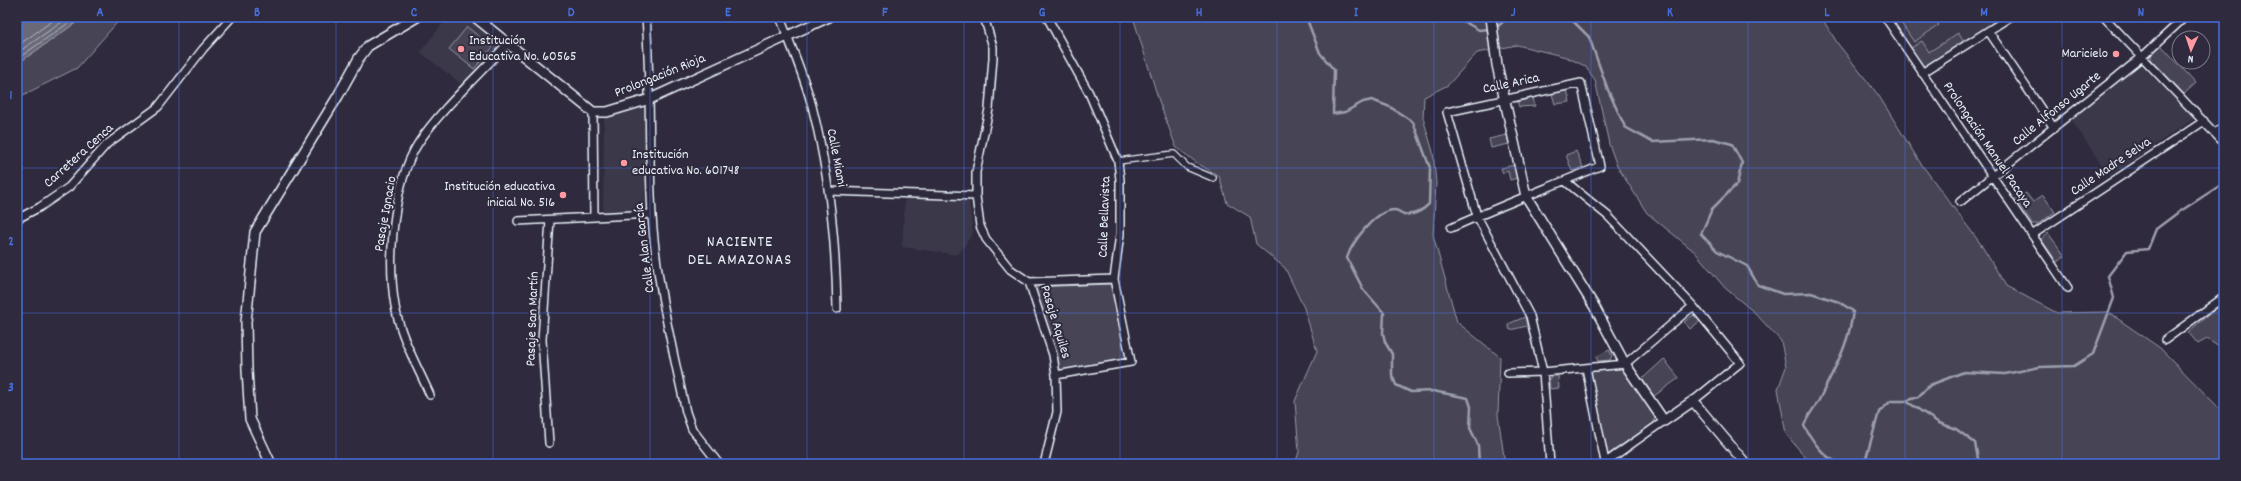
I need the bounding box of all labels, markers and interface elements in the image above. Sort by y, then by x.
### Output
text: A [96,4,104,23]
text: B [254,4,260,23]
text: C [411,4,418,23]
text: D [568,4,575,23]
text: E [725,4,732,23]
text: F [882,4,888,23]
text: G [1039,4,1046,23]
text: H [1196,4,1203,23]
text: I [1354,4,1359,23]
text: J [1511,4,1516,23]
text: K [1667,4,1673,23]
text: L [1824,4,1830,23]
text: M [1980,4,1988,23]
text: N [2138,4,2144,23]
north arrow [2171,30,2211,70]
place label: Institución Educativa No. 60565 [469,31,576,67]
marker: Institución Educativa No. 60565 [456,44,466,54]
place label: Maricielo [2062,44,2108,64]
street label: Prolongación Rioja [612,49,709,103]
marker: Maricielo [2111,49,2121,59]
text: N [2187,50,2194,66]
street label: Calle Alfonso Ugarte [2008,67,2106,151]
street label: Calle Arica [1481,68,1541,100]
street label: Prolongación Manuel Pacaya [1937,78,2037,212]
text: 1 [10,87,13,106]
street label: Carretera Cenca [40,119,119,193]
street label: Calle Miami [821,127,852,189]
street label: Calle Madre Selva [2067,132,2156,201]
place label: Institución educativa No. 601748 [632,145,740,181]
marker: Institución educativa No. 601748 [619,158,629,168]
street label: Pasaje Ignacio [370,175,402,253]
street label: Calle Bellavista [1094,175,1116,258]
place label: Institución educativa inicial No. 516 [444,177,555,213]
marker: Institución educativa inicial No. 516 [558,190,568,200]
street label: Calle Alan García [630,202,660,294]
district label: NACIENTE DEL AMAZONAS [688,231,792,272]
text: 2 [8,233,14,252]
street label: Pasaje San Martín [521,271,545,367]
street label: Pasaje Aquiles [1034,283,1076,361]
text: 3 [8,379,14,398]

